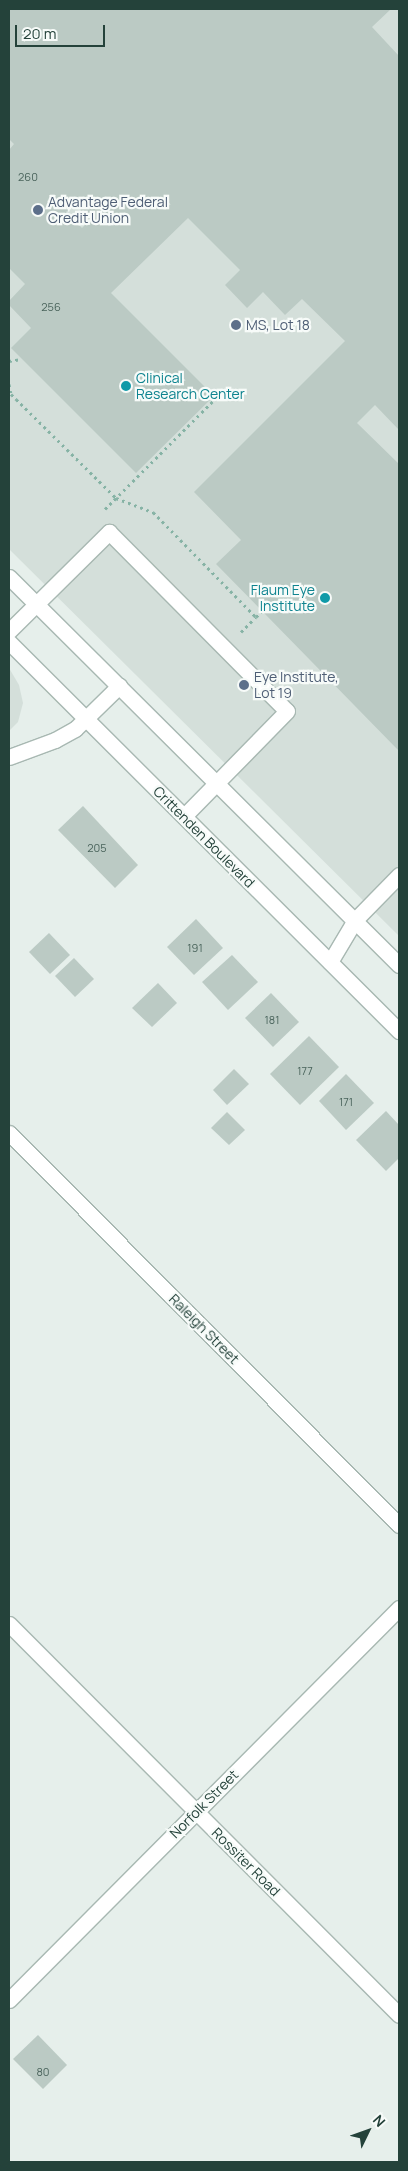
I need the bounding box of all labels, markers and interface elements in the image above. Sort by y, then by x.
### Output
scale bar [18,15,108,47]
text: 20 m [23,23,56,44]
house number: 260 [18,170,38,184]
place label: Advantage Federal Credit Union [48,194,168,226]
marker: Advantage Federal Credit Union [32,204,44,216]
house number: 256 [41,300,61,314]
place label: MS, Lot 18 [246,317,310,333]
marker: MS, Lot 18 [230,319,242,331]
place label: Clinical Research Center [136,370,245,402]
marker: Clinical Research Center [120,380,132,392]
place label: Flaum Eye Institute [251,582,315,614]
marker: Flaum Eye Institute [319,592,331,604]
place label: Eye Institute, Lot 19 [254,669,339,702]
marker: Eye Institute, Lot 19 [238,679,250,691]
street label: Crittenden Boulevard [150,783,258,891]
house number: 205 [87,841,107,855]
house number: 191 [187,941,203,955]
house number: 181 [265,1013,279,1027]
house number: 177 [297,1064,313,1078]
house number: 171 [339,1095,353,1109]
street label: Raleigh Street [166,1291,242,1367]
street label: Norfolk Street [166,1766,242,1842]
street label: Rossiter Road [208,1824,284,1900]
house number: 80 [36,2065,50,2079]
north arrow [343,2106,393,2156]
text: N [369,2111,390,2131]

